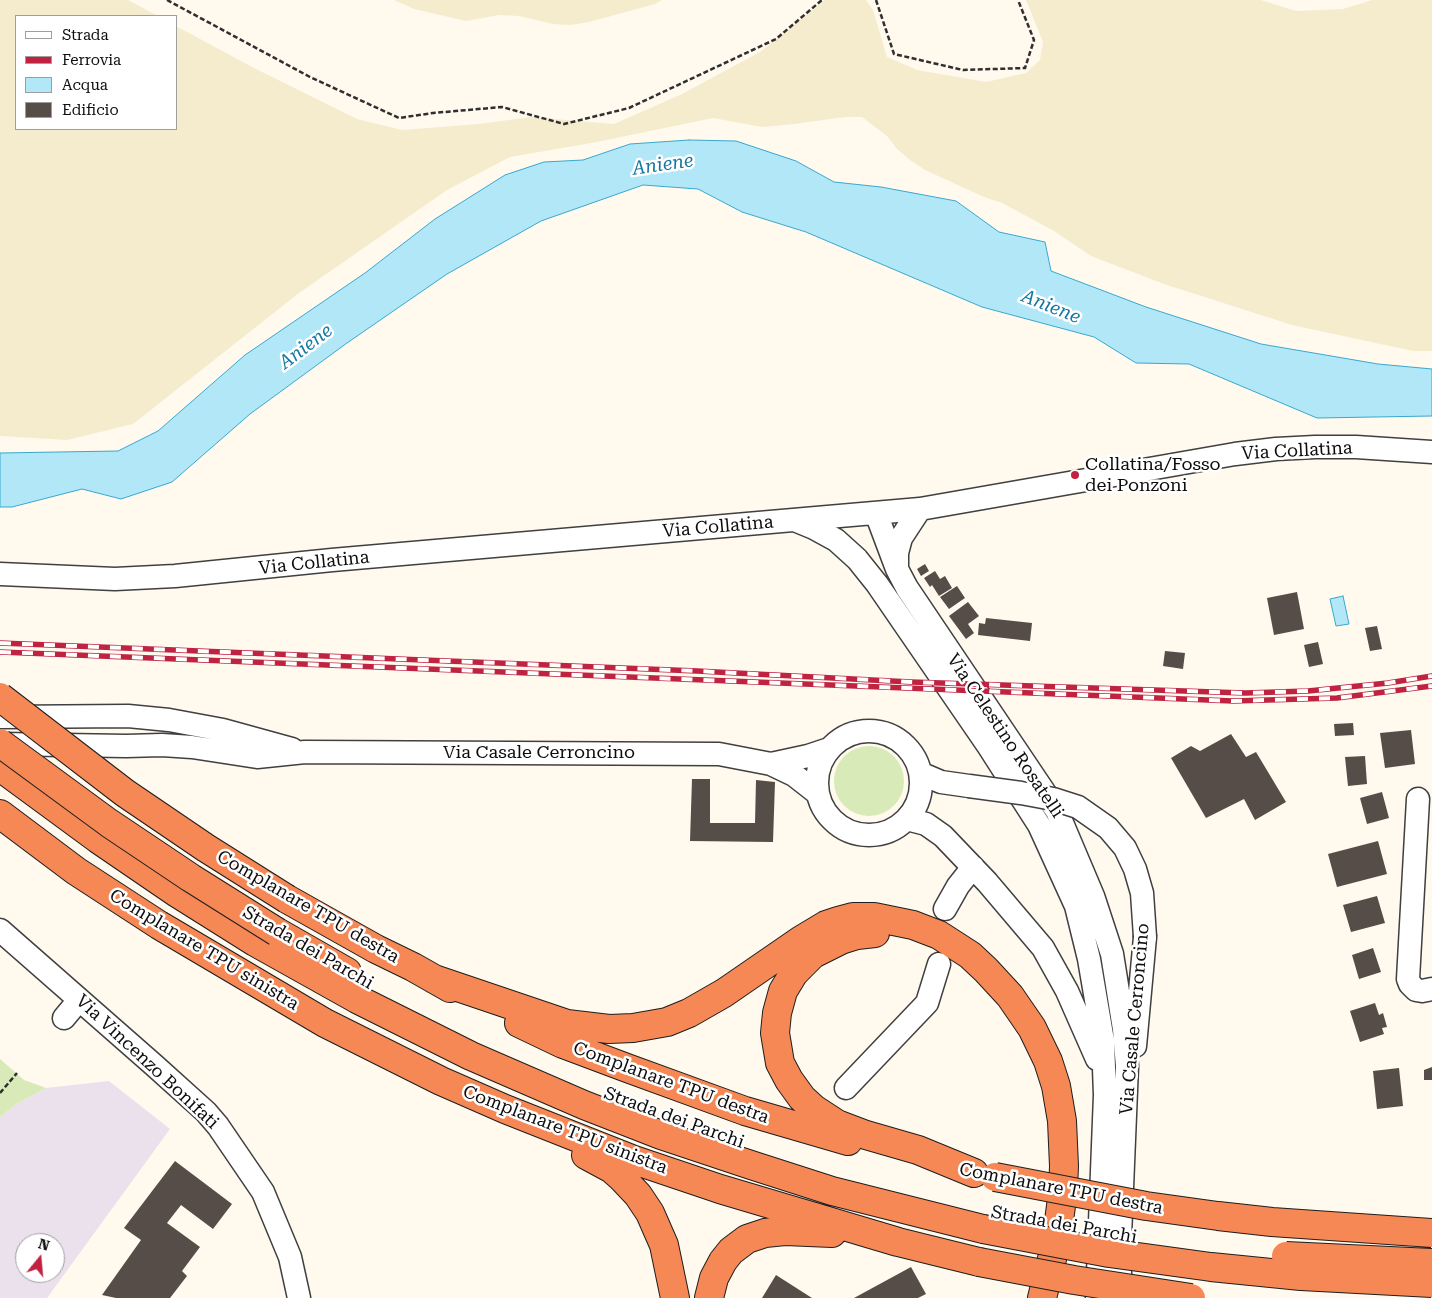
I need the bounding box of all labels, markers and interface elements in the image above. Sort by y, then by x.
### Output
legend [15,15,178,130]
text: Strada [62,26,109,44]
text: Ferrovia [62,51,121,69]
text: Acqua [62,76,108,94]
text: Edificio [62,101,119,119]
water label: Aniene [631,149,695,181]
water label: Aniene [1018,285,1084,329]
water label: Aniene [275,319,337,375]
street label: Via Collatina [1241,437,1353,465]
place label: Collatina/Fosso dei Ponzoni [1085,454,1221,496]
marker: Collatina/Fosso dei Ponzoni [1069,469,1081,481]
street label: Via Collatina [662,511,774,543]
street label: Via Collatina [258,546,370,580]
street label: Via Celestino Rosatelli [942,650,1068,822]
street label: Via Casale Cerroncino [443,742,635,764]
street label: Complanare TPU destra [213,846,403,968]
street label: Complanare TPU sinistra [105,885,303,1015]
street label: Strada dei Parchi [239,902,377,994]
street label: Via Casale Cerroncino [1116,922,1154,1116]
street label: Via Vincenzo Bonifati [71,990,223,1134]
street label: Complanare TPU destra [570,1037,772,1129]
street label: Complanare TPU sinistra [460,1081,670,1179]
street label: Strada dei Parchi [601,1083,747,1153]
street label: Complanare TPU destra [957,1159,1165,1219]
street label: Strada dei Parchi [989,1202,1139,1248]
north arrow [15,1233,65,1283]
text: N [37,1235,52,1254]

